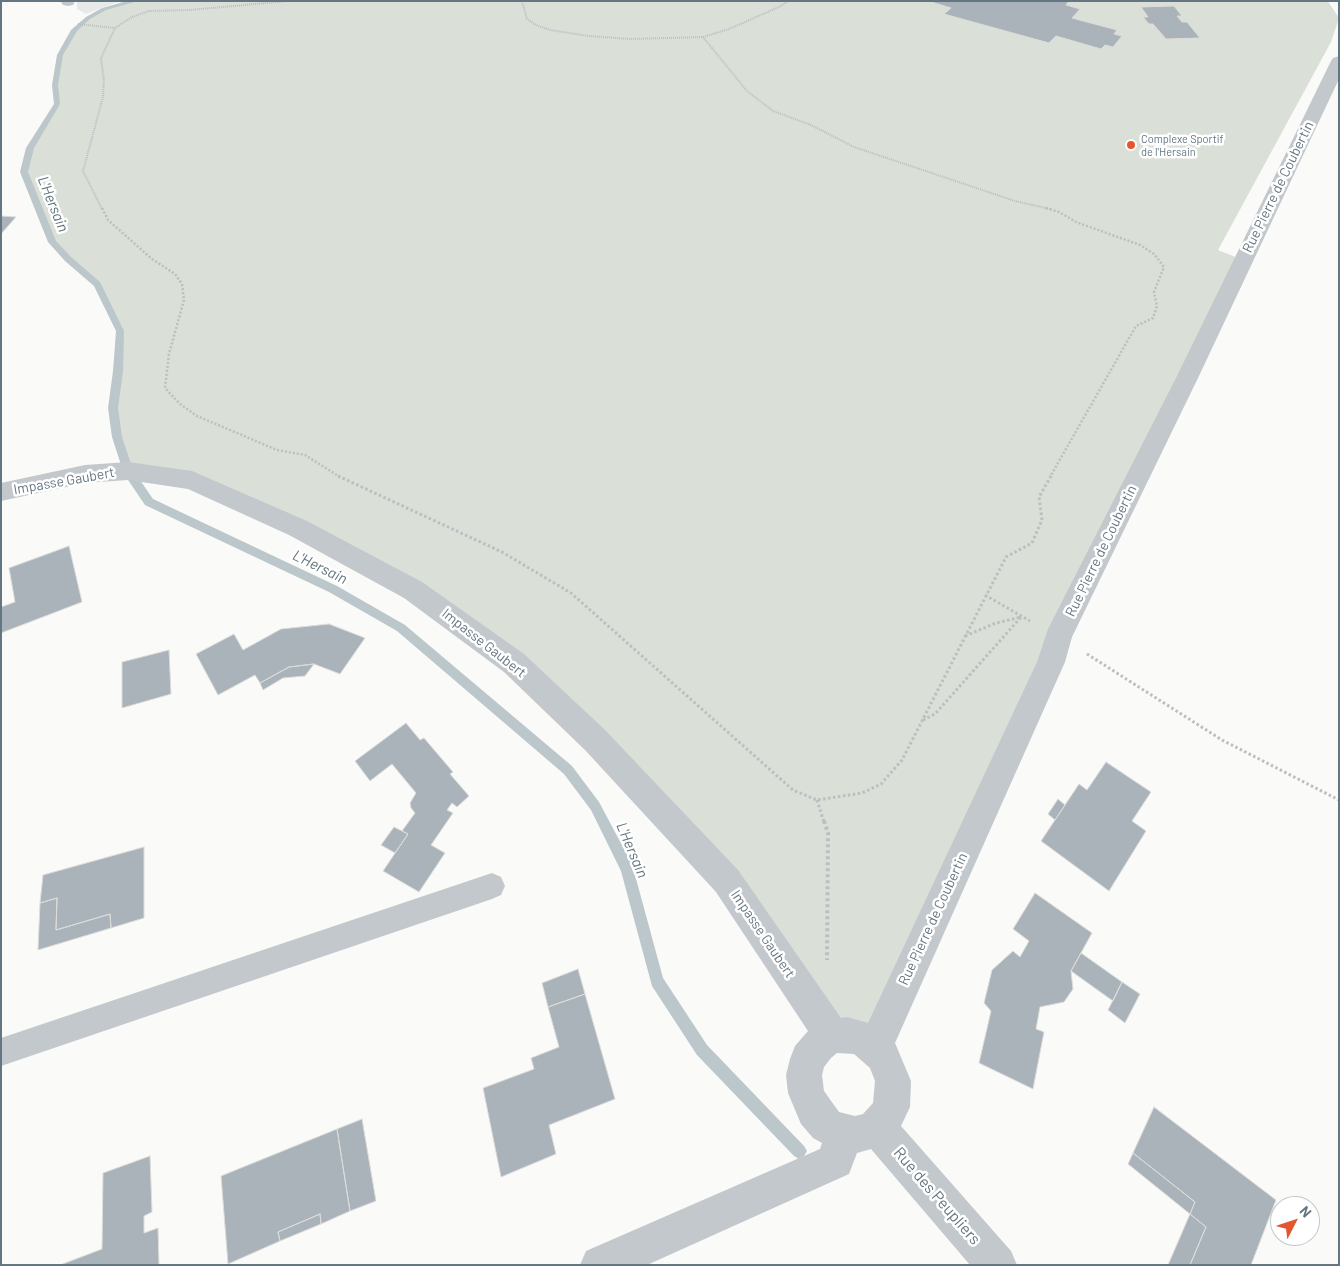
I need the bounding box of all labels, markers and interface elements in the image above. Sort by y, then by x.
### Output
street label: Rue Pierre de Coubertin [1239,119,1317,255]
place label: Complexe Sportif de l'Hersain [1141,132,1223,158]
marker: Complexe Sportif de l'Hersain [1125,139,1137,151]
water label: L'Hersain [34,173,72,235]
street label: Impasse Gaubert [12,464,116,498]
street label: Rue Pierre de Coubertin [1062,483,1140,619]
water label: L'Hersain [290,546,350,588]
street label: Impasse Gaubert [439,605,529,681]
water label: L'Hersain [612,820,652,880]
street label: Rue Pierre de Coubertin [895,850,971,988]
street label: Impasse Gaubert [727,887,799,981]
street label: Rue des Peupliers [889,1143,985,1249]
north arrow [1270,1196,1320,1246]
text: N [1296,1202,1315,1221]

